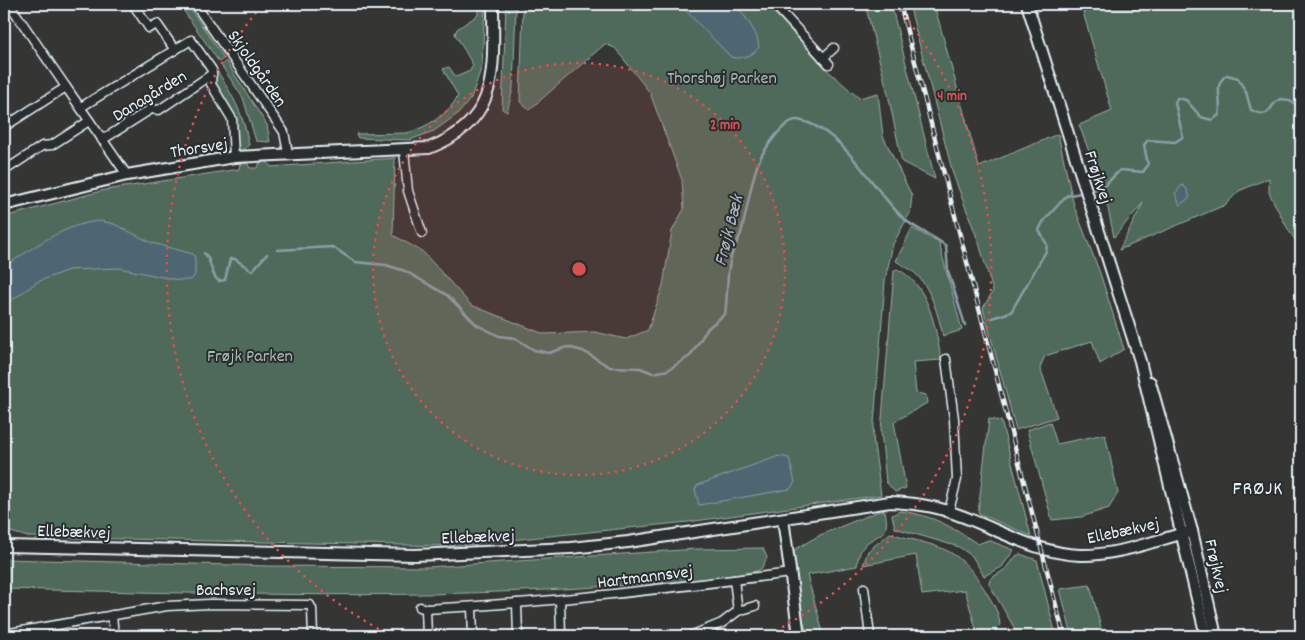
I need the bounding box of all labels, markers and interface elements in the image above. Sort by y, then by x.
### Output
street label: Skjoldgården [220,26,292,113]
street label: Danagården [108,65,192,129]
park label: Thorshøj Parken [667,67,777,92]
text: 4 min [937,86,967,108]
text: 2 min [710,115,740,137]
street label: Thorsvej [169,133,230,166]
street label: Frøjkvej [1076,148,1117,208]
water label: Frøjk Bæk [709,190,753,269]
centre of rings [570,260,588,278]
park label: Frøjk Parken [207,345,293,370]
district label: FRØJK [1232,476,1284,504]
street label: Ellebækvej [1085,513,1162,552]
street label: Ellebækvej [37,520,111,547]
street label: Ellebækvej [441,525,515,552]
street label: Frøjkvej [1196,537,1233,596]
street label: Hartmannsvej [596,560,695,597]
street label: Bachsvej [196,579,256,604]

